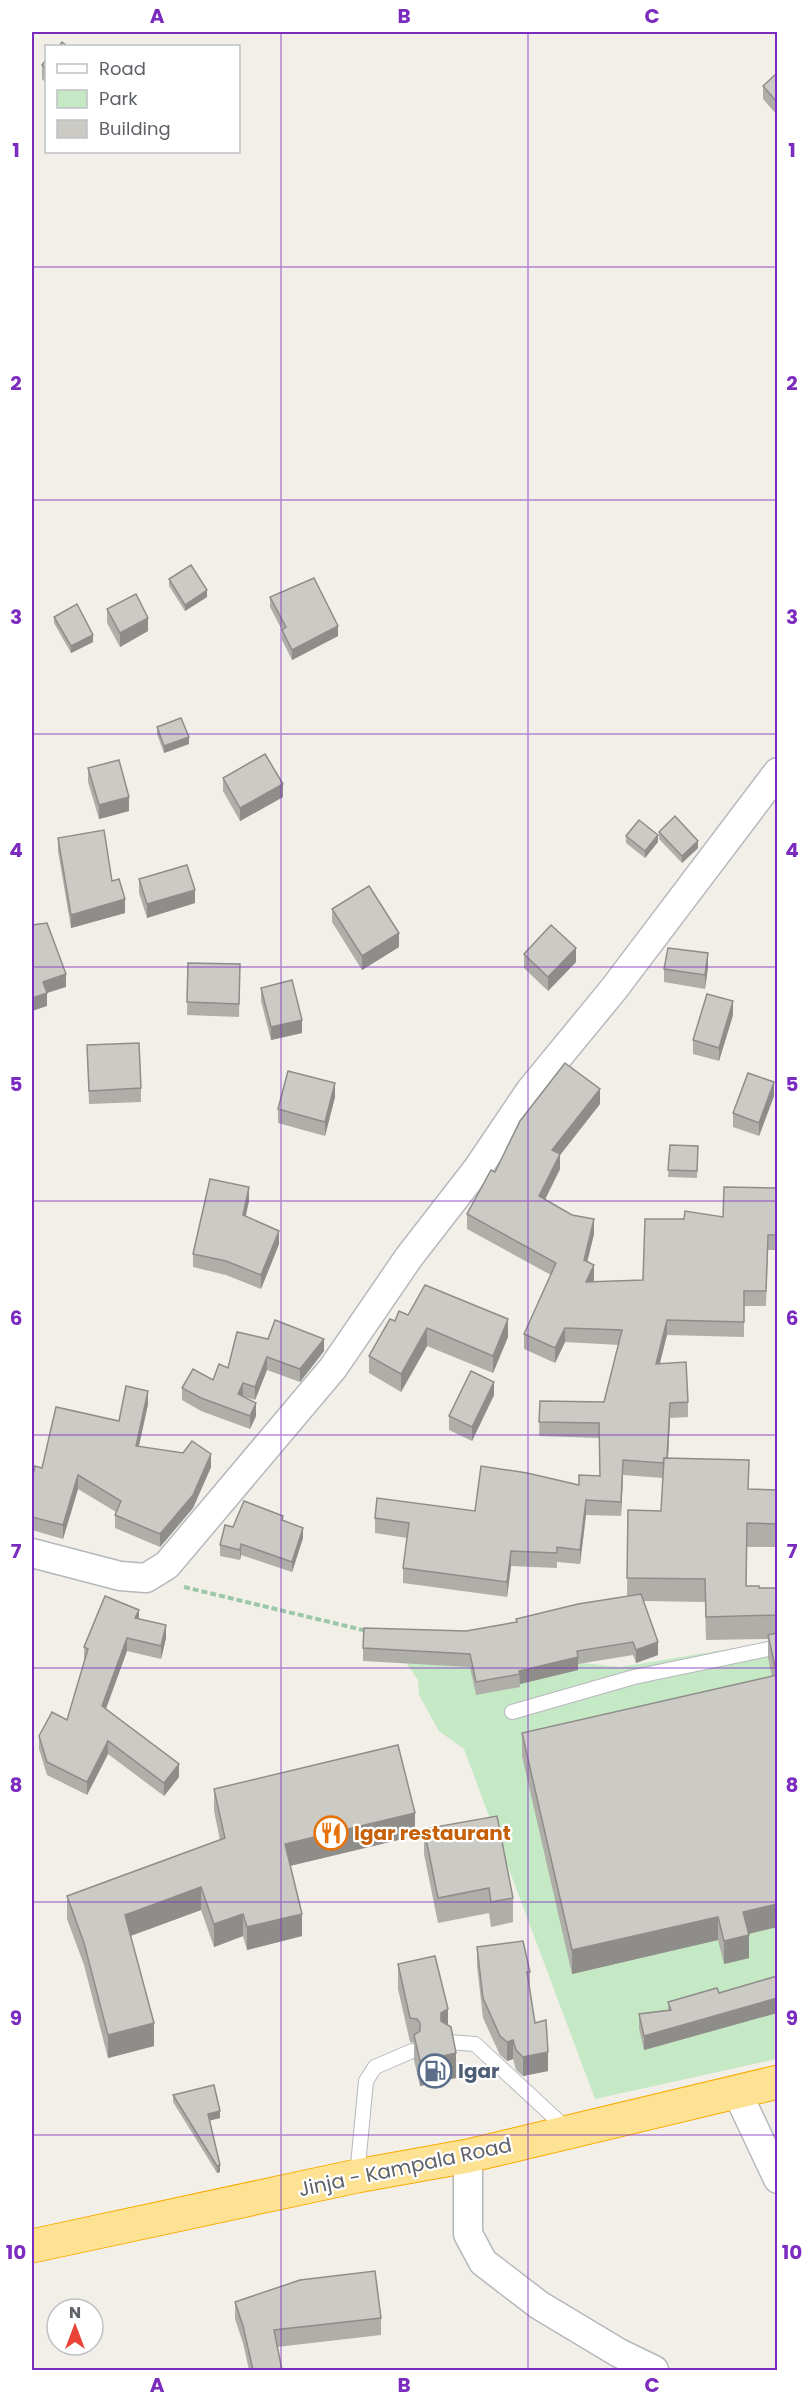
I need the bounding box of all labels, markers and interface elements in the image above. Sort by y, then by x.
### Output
text: A [150,2,165,30]
text: B [397,2,411,30]
text: C [644,2,660,30]
legend [45,45,240,153]
text: Road [99,56,146,81]
text: Park [99,86,138,111]
text: Building [99,116,171,141]
text: 1 [12,136,20,164]
text: 1 [788,136,796,164]
text: 2 [10,369,22,397]
text: 2 [786,369,798,397]
text: 3 [10,603,22,631]
text: 3 [786,603,798,631]
text: 4 [9,836,23,864]
text: 4 [785,836,799,864]
text: 5 [10,1070,23,1098]
text: 5 [786,1070,799,1098]
text: 6 [10,1304,22,1332]
text: 6 [786,1304,798,1332]
text: 7 [11,1537,22,1565]
text: 7 [787,1537,798,1565]
text: 8 [10,1771,22,1799]
text: 8 [786,1771,798,1799]
restaurant icon: Igar restaurant [313,1815,349,1851]
place label: Igar restaurant [354,1819,511,1847]
text: 9 [10,2004,22,2032]
text: 9 [786,2004,798,2032]
fuel station icon: Igar [417,2053,453,2089]
place label: Igar [458,2057,500,2085]
street label: Jinja - Kampala Road [296,2131,514,2203]
text: 10 [6,2238,26,2266]
text: 10 [782,2238,802,2266]
north arrow [45,2297,105,2357]
text: N [69,2301,81,2324]
text: A [150,2371,165,2399]
text: B [397,2371,411,2399]
text: C [644,2371,660,2399]

